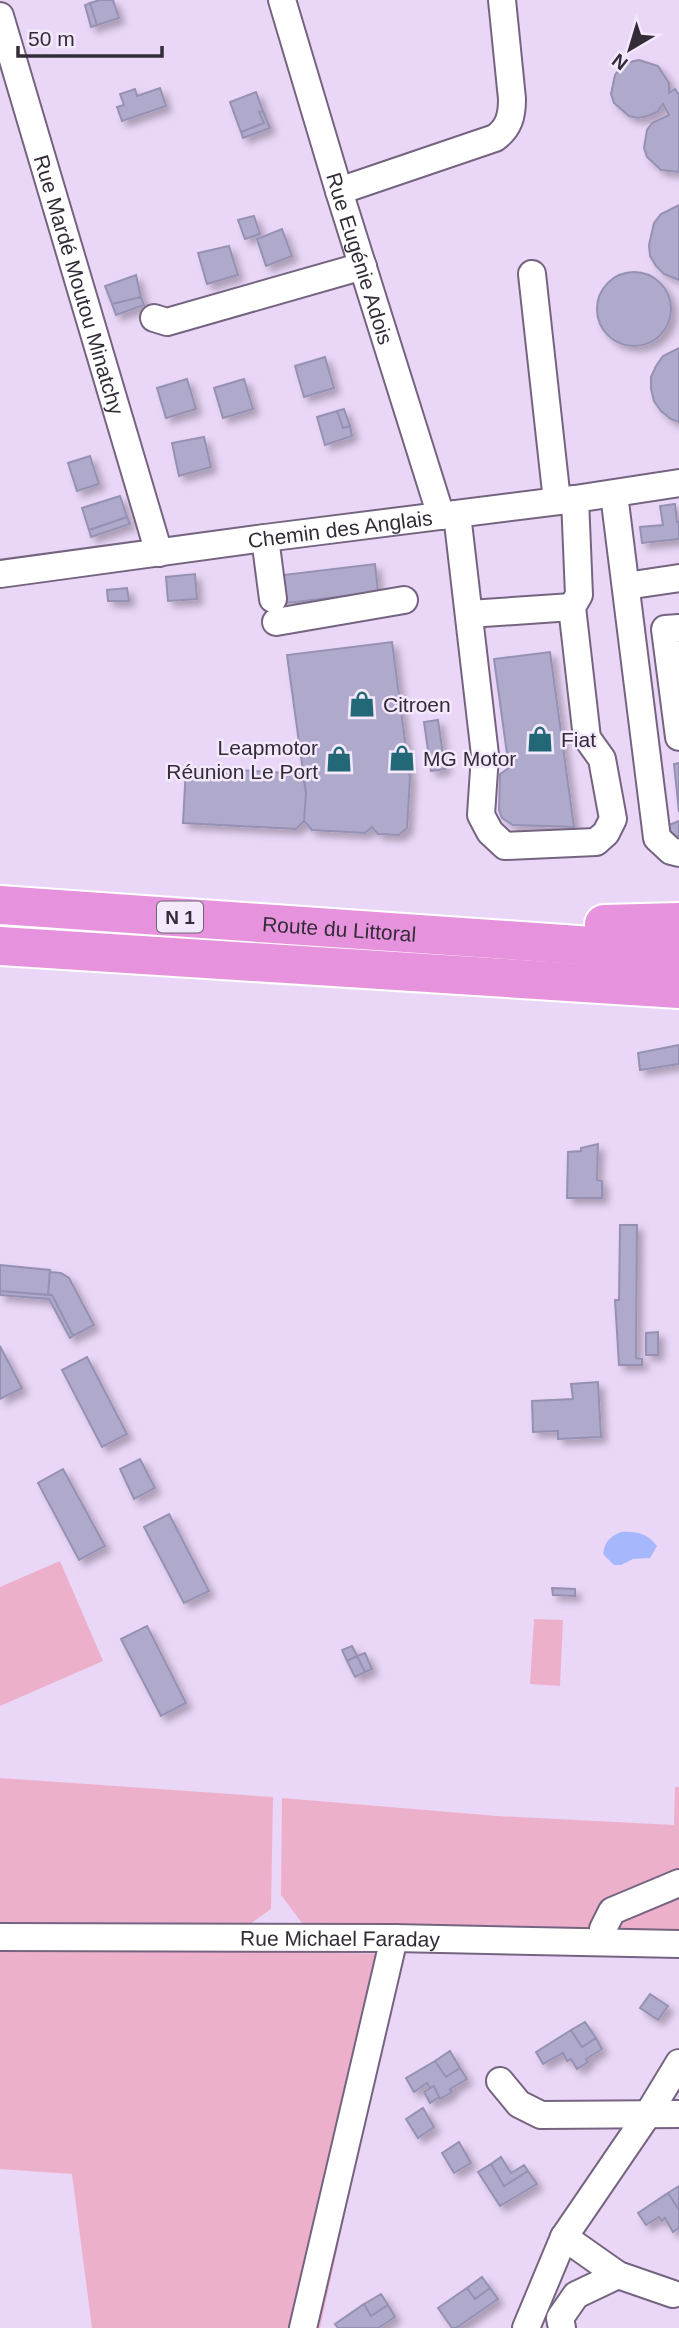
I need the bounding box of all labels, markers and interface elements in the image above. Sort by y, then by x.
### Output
scale bar [18,14,161,58]
north arrow [595,14,665,84]
text: 50 m [28,27,75,50]
text: N [608,50,632,75]
street label: Rue Mardé Moutou Minatchy [30,152,129,418]
street label: Rue Eugénie Adois [323,170,398,347]
street label: Chemin des Anglais [246,506,434,552]
shop icon: Citroen [347,689,377,719]
place label: Citroen [383,693,451,716]
shop icon: Fiat [525,724,555,754]
place label: Fiat [561,728,596,751]
place label: Leapmotor Réunion Le Port [166,736,318,783]
shop icon: MG Motor [387,743,417,773]
shop icon: Leapmotor Réunion Le Port [324,744,354,774]
place label: MG Motor [423,747,516,770]
road number: N 1 [157,902,203,932]
street label: Route du Littoral [261,912,417,945]
street label: Rue Michael Faraday [240,1926,441,1950]

